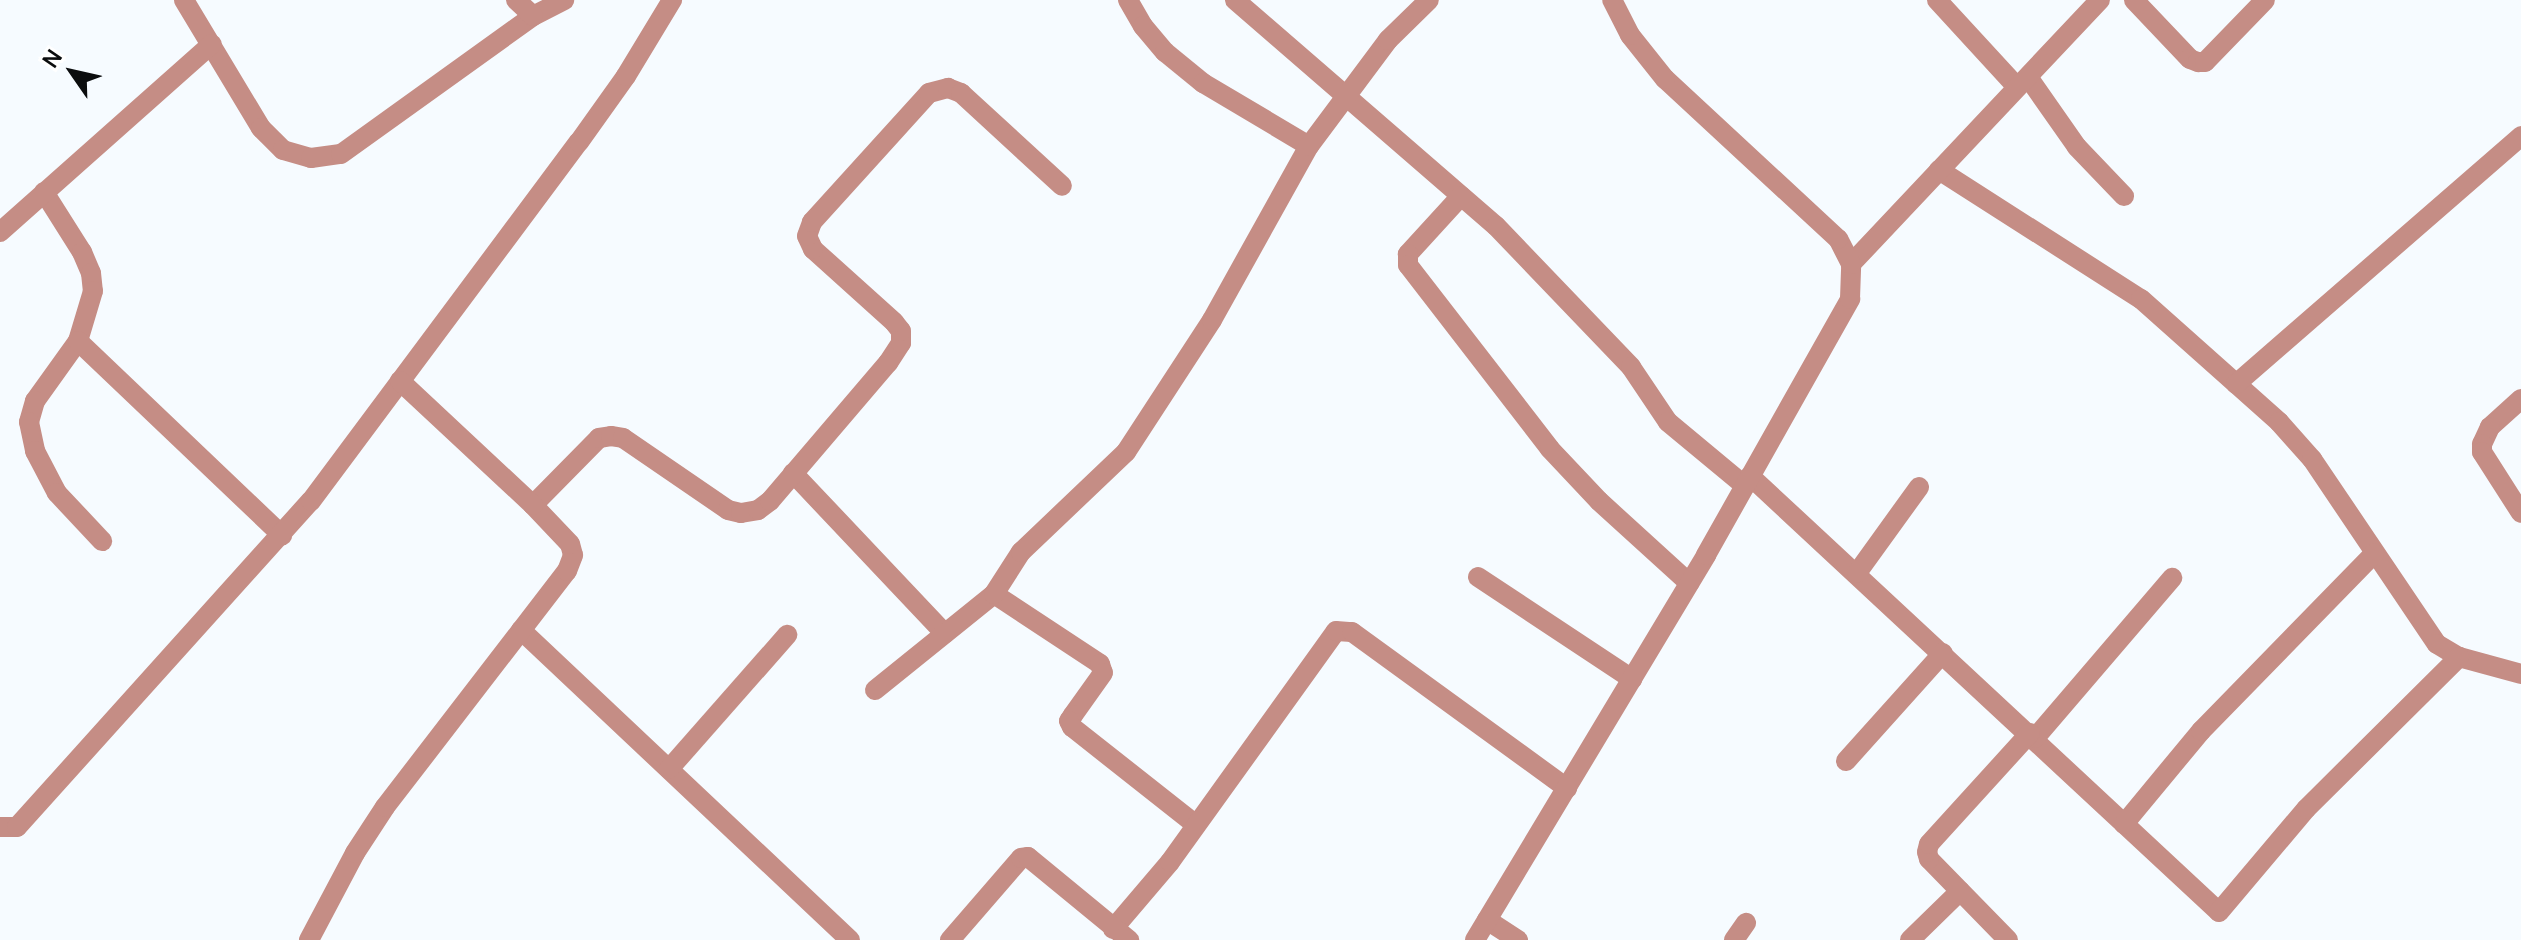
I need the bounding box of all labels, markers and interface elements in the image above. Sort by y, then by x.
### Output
north arrow [32,32,112,112]
text: N [35,44,69,74]

